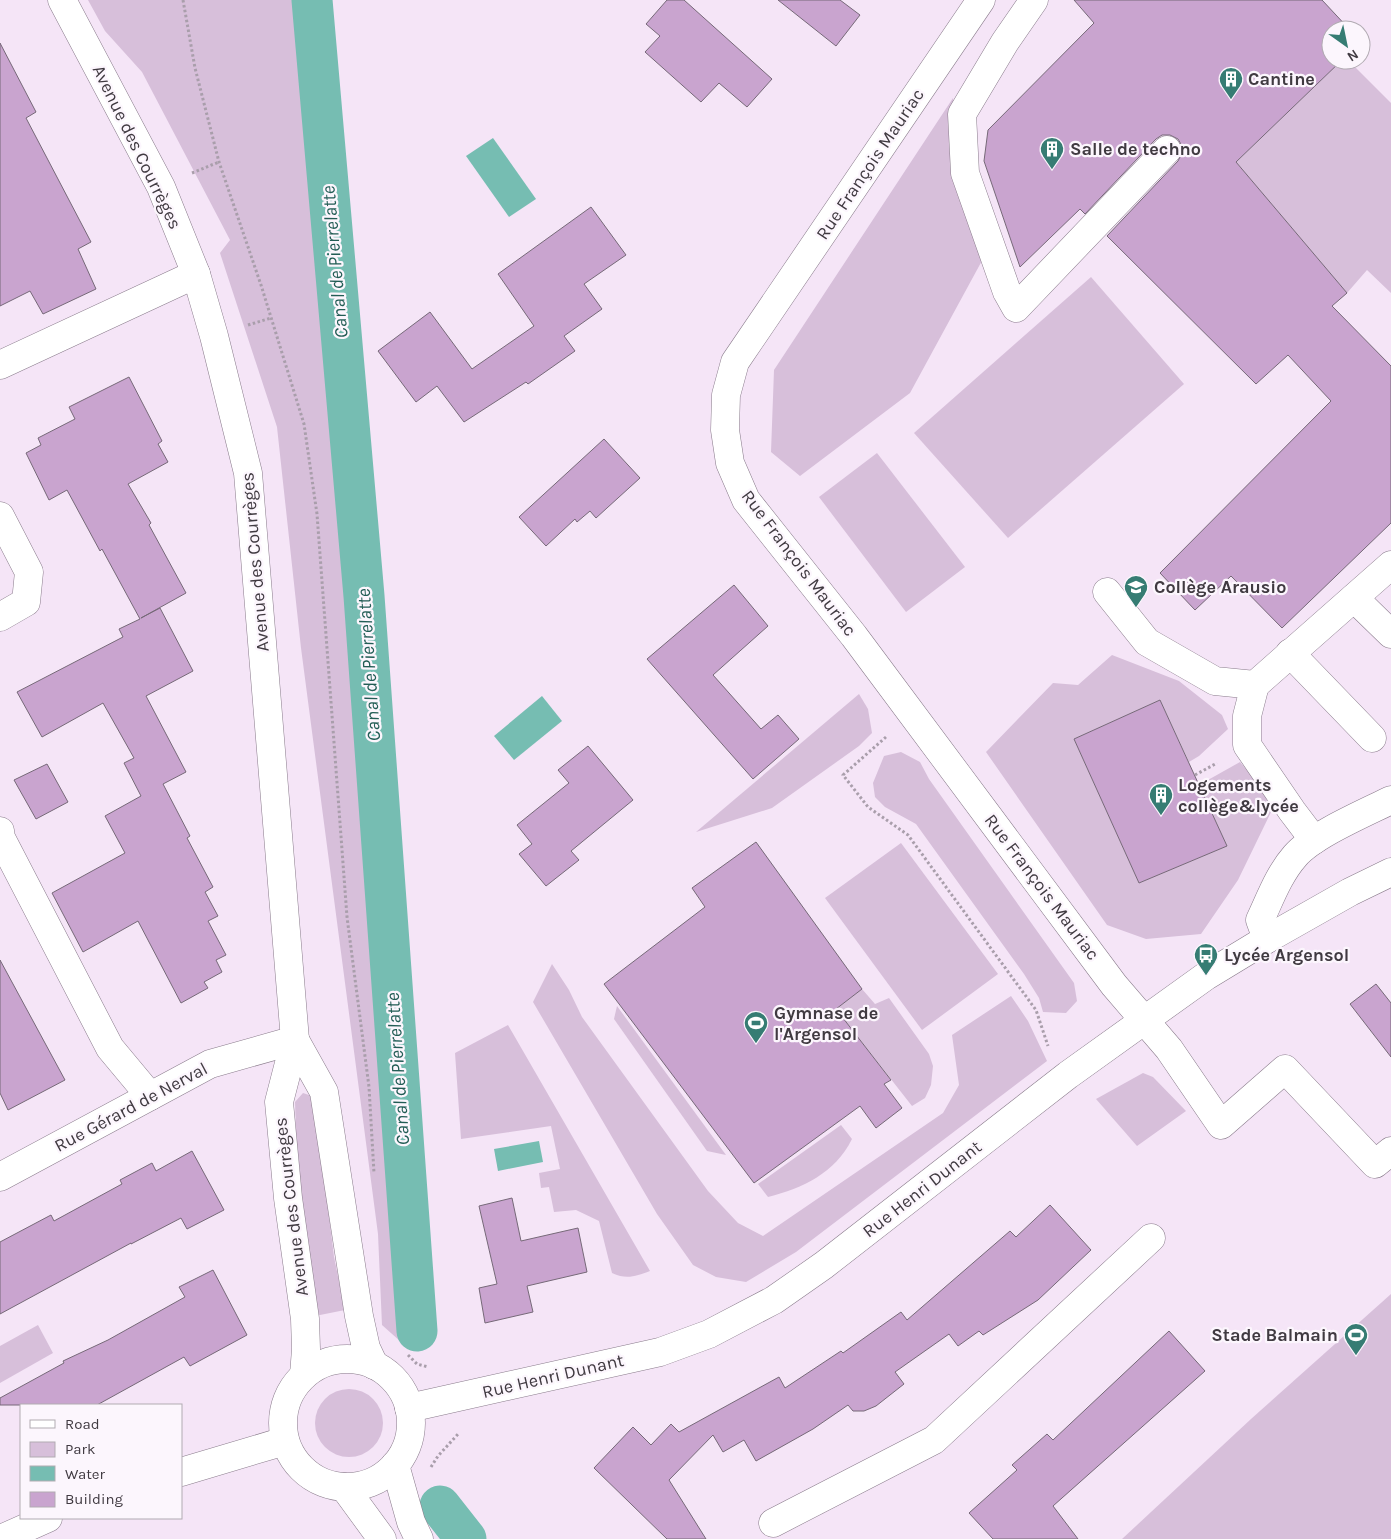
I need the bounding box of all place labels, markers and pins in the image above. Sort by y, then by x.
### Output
building icon: Cantine [1218,66,1244,100]
place label: Cantine [1248,68,1315,90]
building icon: Salle de techno [1039,136,1065,170]
place label: Salle de techno [1070,138,1201,160]
school or university icon: Collège Arausio [1123,574,1149,608]
place label: Collège Arausio [1154,576,1286,598]
place label: Logements collège&lycée [1178,774,1299,817]
building icon: Logements collège&lycée [1148,782,1174,816]
bus stop icon: Lycée Argensol [1193,942,1219,976]
place label: Lycée Argensol [1224,944,1349,966]
place label: Gymnase de l'Argensol [774,1002,878,1045]
sports icon: Gymnase de l'Argensol [743,1010,769,1044]
sports icon: Stade Balmain [1343,1322,1369,1356]
place label: Stade Balmain [1211,1324,1338,1346]

